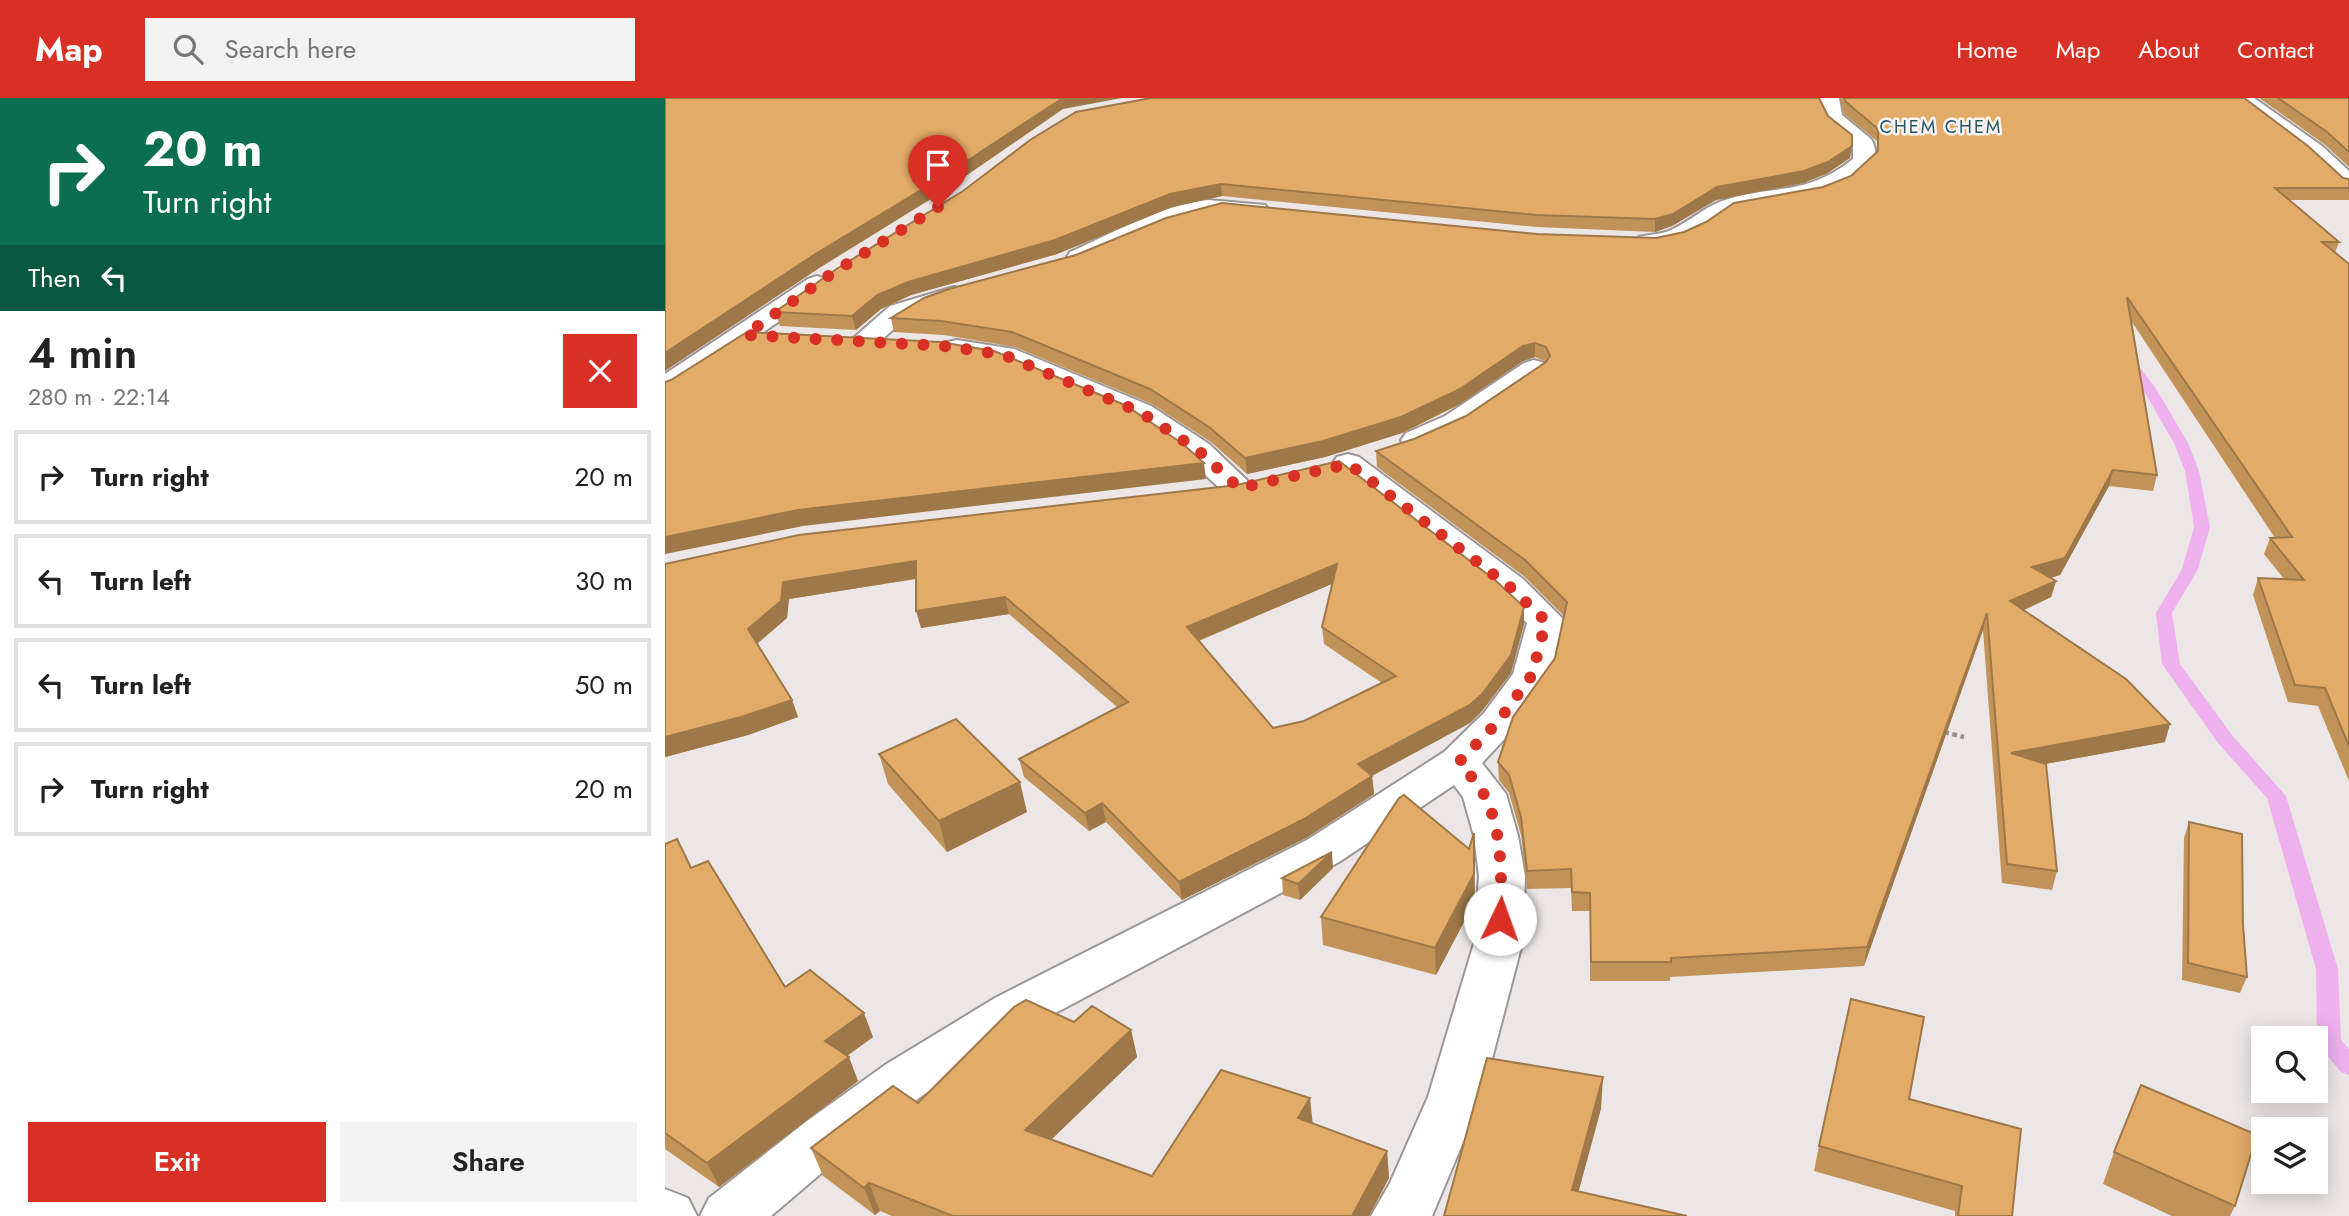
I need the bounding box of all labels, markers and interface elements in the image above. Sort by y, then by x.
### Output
search box [145,18,635,81]
text: Map [35,26,103,73]
icon: search [169,30,207,68]
text: Search here [225,30,356,68]
text: Home [1956,32,2018,67]
text: Map [2056,32,2100,67]
text: About [2138,32,2199,67]
text: Contact [2237,32,2314,67]
text: 20 m [143,114,262,184]
district label: CHEM CHEM [1880,114,2002,140]
icon: right [28,126,119,217]
pin [908,135,968,207]
icon: arrive [919,146,957,184]
text: Turn right [143,179,272,225]
text: Then [28,259,81,297]
icon: left [95,259,133,297]
text: 4 min [28,323,137,384]
button: close [563,334,637,408]
text: 280 m · 22:14 [28,380,170,414]
icon: right [32,458,70,496]
text: Turn right [91,458,209,496]
text: 20 m [575,458,633,496]
icon: left [32,562,70,600]
text: Turn left [91,562,191,600]
text: 30 m [575,562,633,600]
icon: left [32,666,70,704]
text: Turn left [91,666,191,704]
text: 50 m [575,666,633,704]
icon: right [32,770,70,808]
text: Turn right [91,770,209,808]
text: 20 m [575,770,633,808]
position arrow [1463,882,1537,956]
map controls [2251,1026,2328,1194]
button: search [2251,1026,2328,1103]
button: layers [2251,1117,2328,1194]
button: Exit [28,1122,326,1202]
button: Share [340,1122,637,1202]

